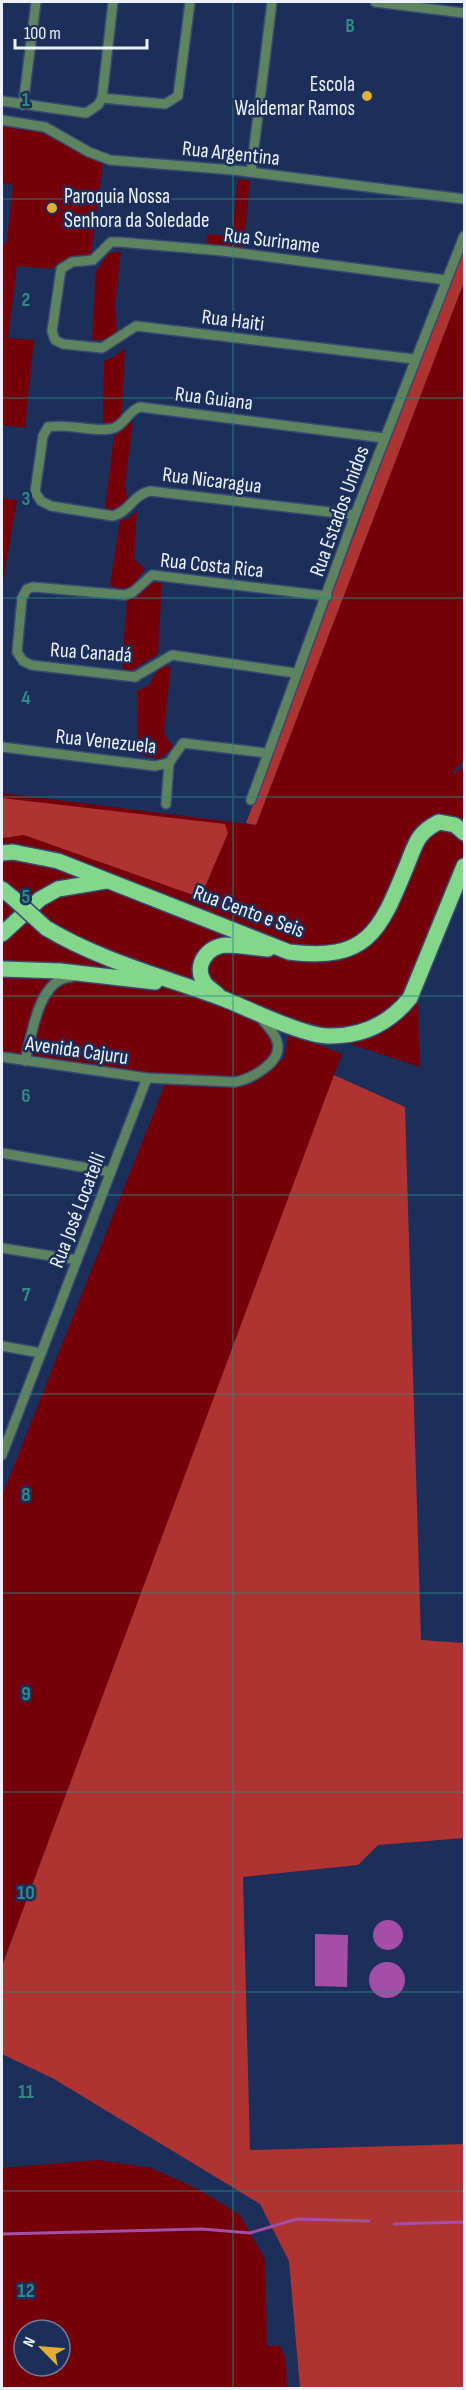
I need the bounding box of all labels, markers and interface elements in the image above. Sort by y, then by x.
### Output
scale bar [15,12,147,50]
text: B [345,14,355,38]
text: 100 m [24,23,61,44]
place label: Escola Waldemar Ramos [235,72,355,121]
text: 1 [22,88,30,112]
marker: Escola Waldemar Ramos [360,89,374,103]
street label: Rua Argentina [181,136,281,171]
place label: Paroquia Nossa Senhora da Soledade [64,184,210,233]
marker: Paroquia Nossa Senhora da Soledade [45,201,59,215]
street label: Rua Suriname [222,222,321,259]
text: 2 [22,288,30,312]
street label: Rua Haiti [200,304,266,337]
street label: Rua Guiana [174,381,254,416]
street label: Rua Estados Unidos [304,442,375,580]
street label: Rua Nicaragua [161,462,263,499]
text: 3 [22,487,31,511]
street label: Rua Costa Rica [159,548,265,583]
street label: Rua Canadá [49,637,133,668]
text: 4 [21,686,31,710]
street label: Rua Venezuela [54,724,158,759]
street label: Rua Cento e Seis [190,880,308,943]
text: 5 [22,885,31,909]
street label: Avenida Cajuru [23,1031,130,1070]
text: 6 [21,1084,31,1108]
street label: Rua José Locatelli [44,1149,111,1271]
text: 7 [22,1283,31,1307]
text: 8 [21,1483,31,1507]
text: 9 [21,1682,31,1706]
text: 10 [17,1881,35,1905]
text: 11 [18,2080,34,2104]
text: 12 [18,2279,34,2303]
north arrow [12,2318,72,2378]
text: N [19,2334,40,2350]

